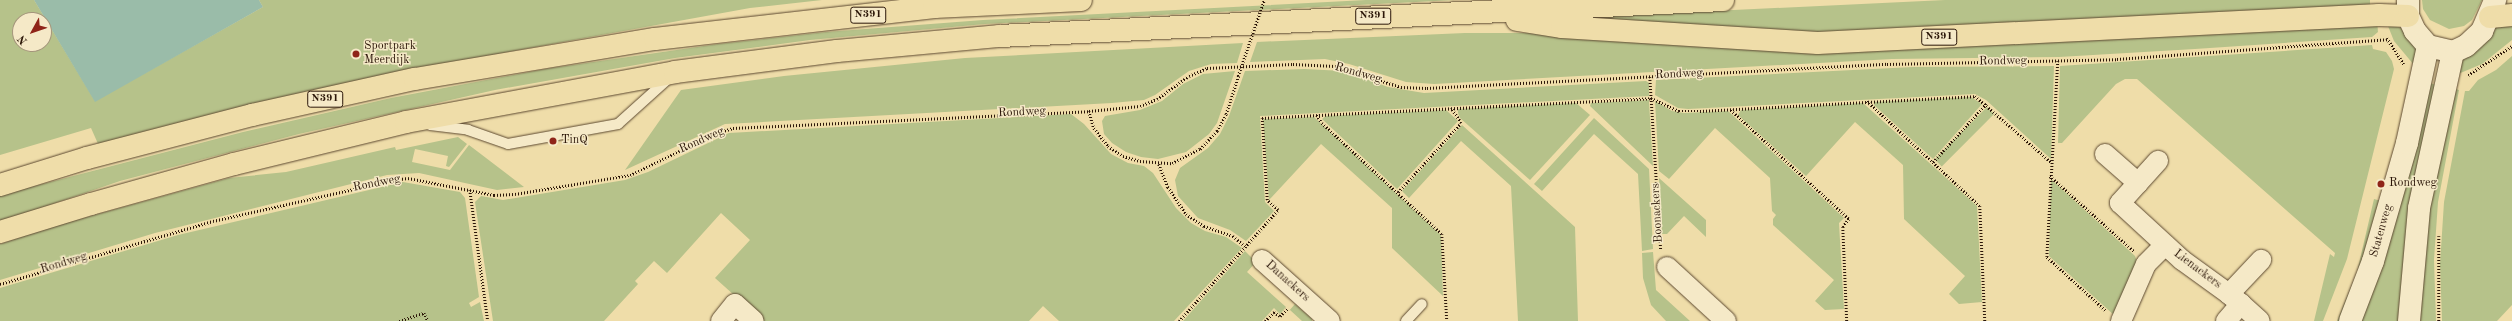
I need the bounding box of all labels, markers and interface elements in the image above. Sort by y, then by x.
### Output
road number: N391 [850,6,886,24]
road number: N391 [1355,7,1391,25]
north arrow [12,12,52,52]
road number: N391 [1921,28,1957,46]
text: N [16,33,30,46]
place label: Sportpark Meerdijk [364,40,416,68]
marker: Sportpark Meerdijk [351,49,361,59]
street label: Rondweg [1979,54,2027,70]
street label: Rondweg [1333,60,1383,88]
street label: Rondweg [1655,67,1703,83]
road number: N391 [307,90,343,108]
street label: Rondweg [998,105,1046,121]
street label: Rondweg [677,125,727,157]
place label: TinQ [561,134,588,148]
marker: TinQ [548,136,558,146]
street label: Rondweg [352,172,402,196]
place label: Rondweg [2389,177,2437,191]
marker: Rondweg [2376,179,2386,189]
street label: Boonackers [1649,183,1667,243]
street label: Statenweg [2368,203,2396,259]
street label: Lienackers [2170,247,2224,293]
street label: Rondweg [39,250,89,278]
street label: Danackers [1262,258,1312,306]

